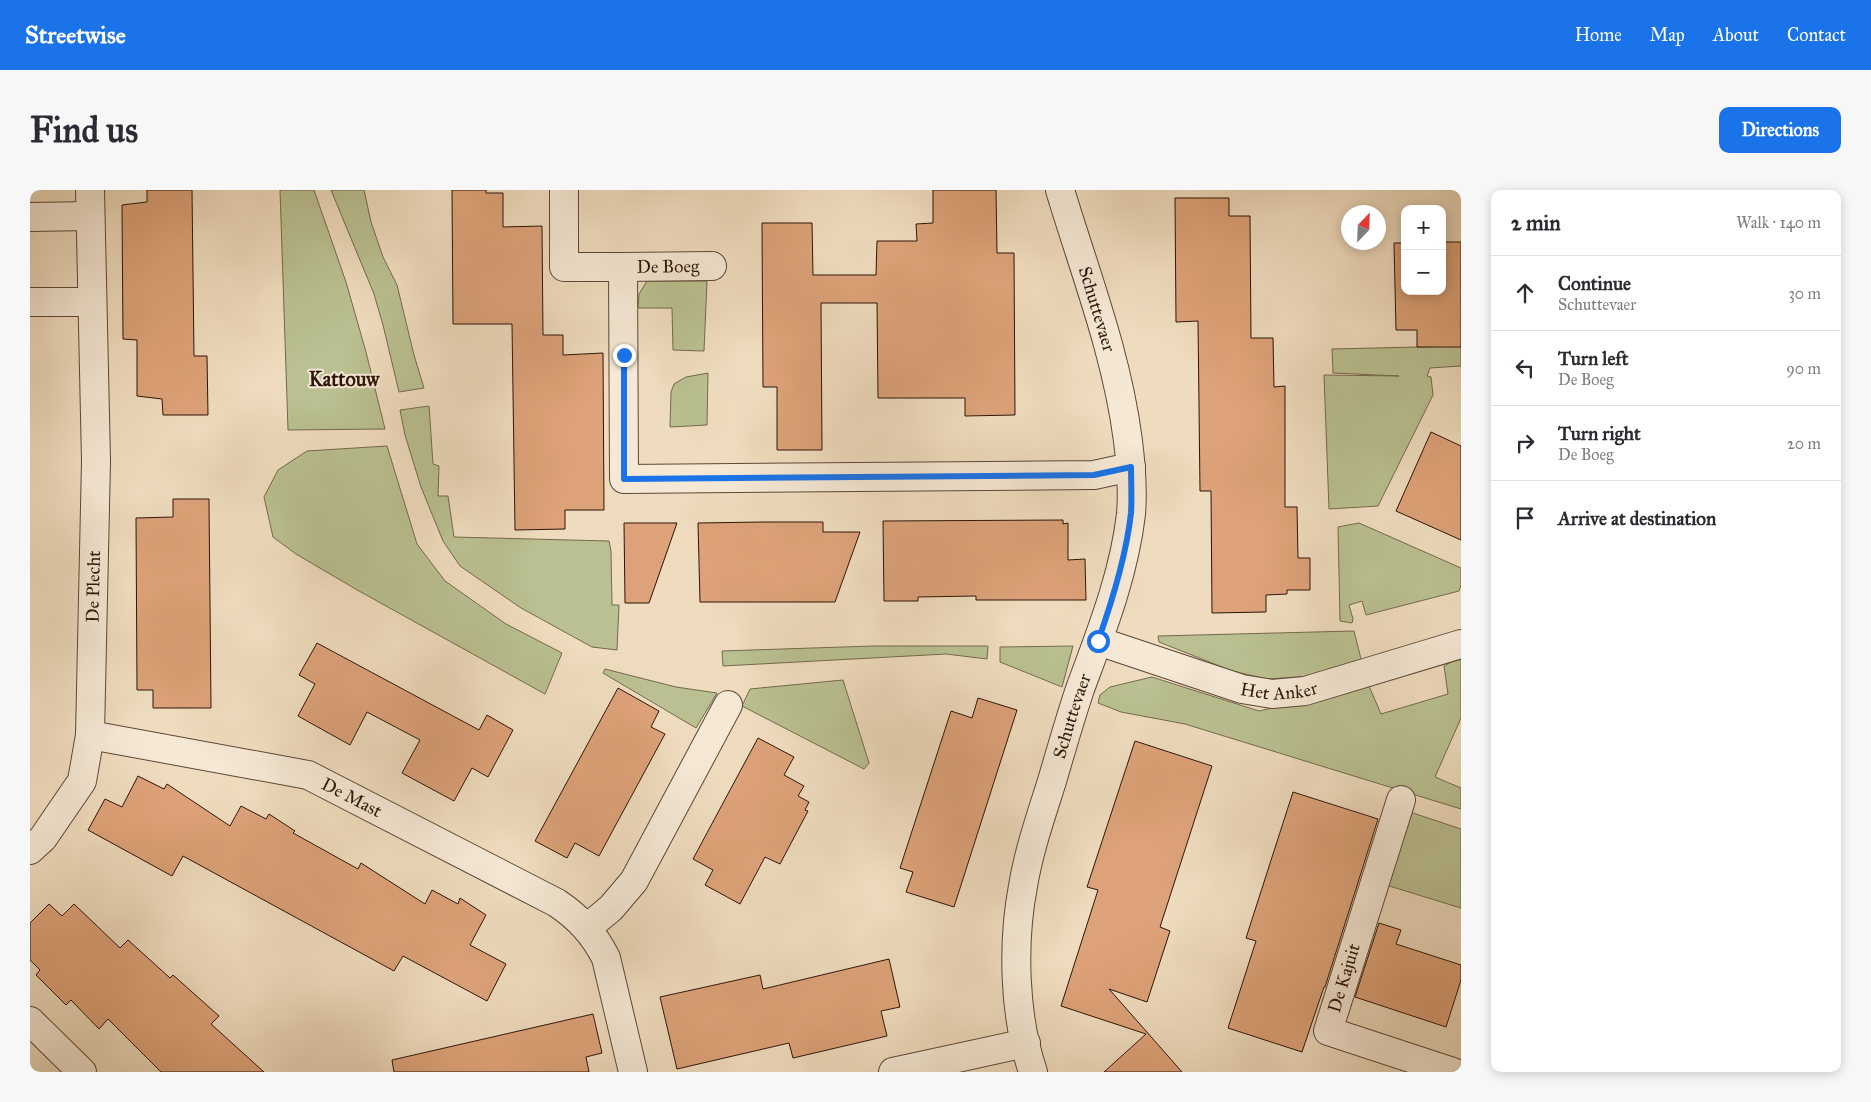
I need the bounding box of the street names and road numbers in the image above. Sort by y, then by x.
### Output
street label: De Boeg [637,255,700,278]
street label: Schuttevaer [1074,264,1120,355]
street label: De Plecht [81,550,105,623]
street label: Schuttevaer [1048,670,1096,761]
street label: Het Anker [1239,677,1320,705]
street label: De Mast [318,773,386,822]
street label: De Kajuit [1323,940,1365,1015]

